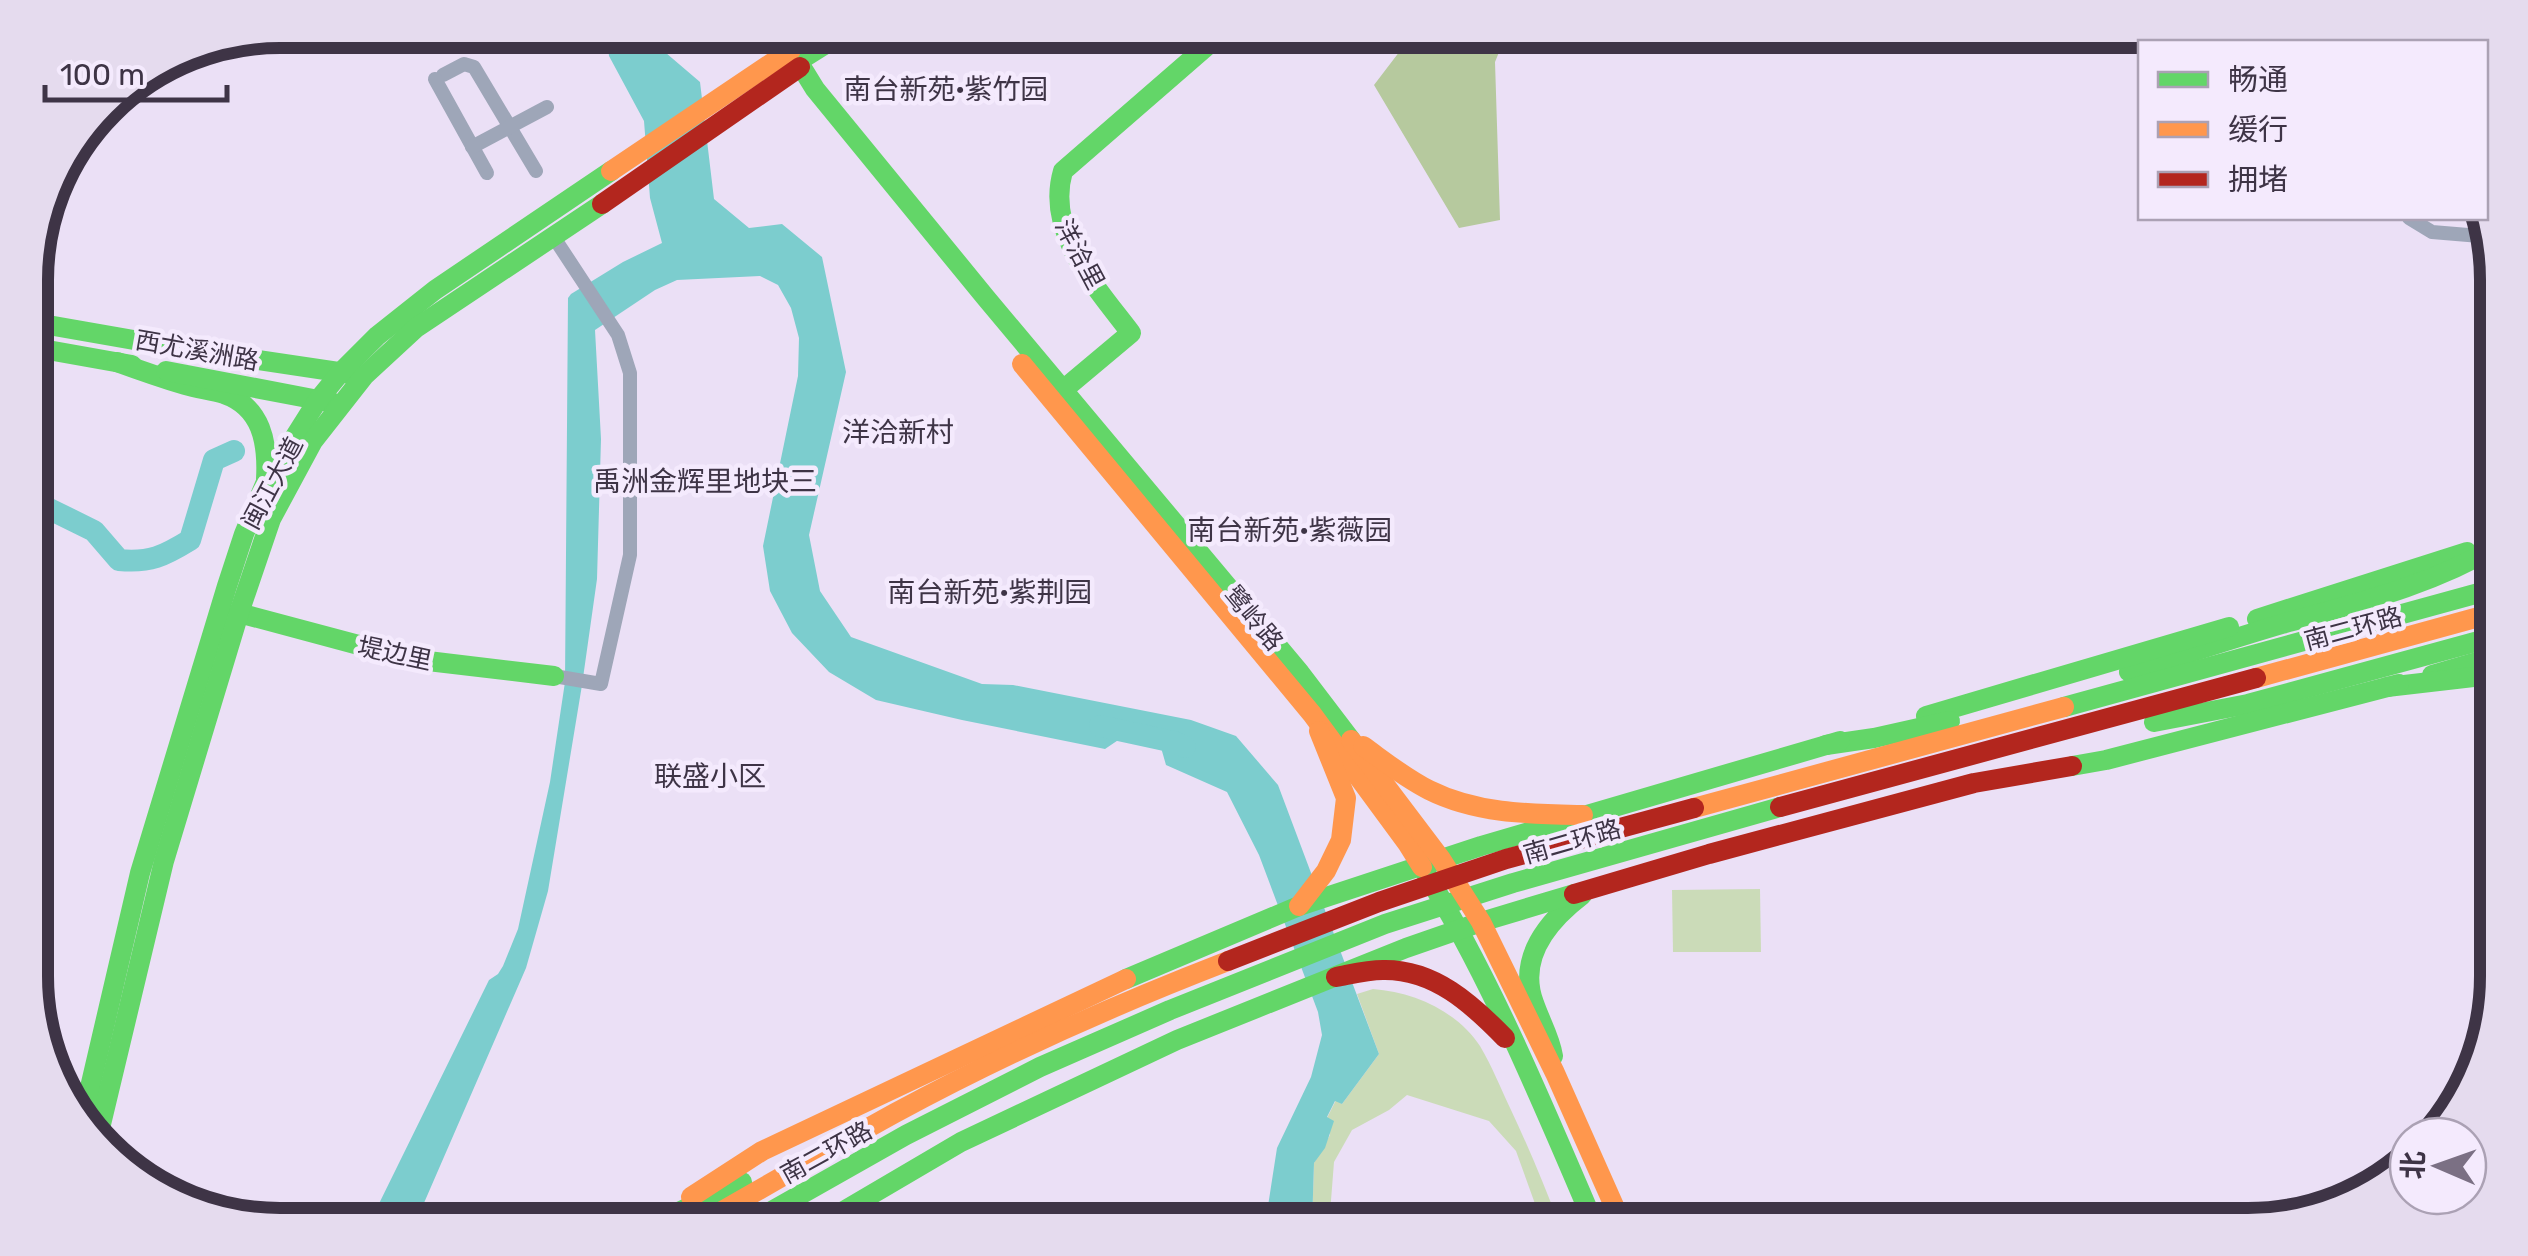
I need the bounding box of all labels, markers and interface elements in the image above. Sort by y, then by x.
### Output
scale bar [45,40,228,102]
legend [2138,40,2488,220]
text: 100 m [60,57,145,93]
text: 畅通 [2228,62,2288,98]
district label: 南台新苑·紫竹园 [843,73,1049,106]
text: 缓行 [2228,112,2288,148]
text: 拥堵 [2228,162,2288,198]
street label: 洋洽里 [1049,214,1110,294]
street label: 西尤溪洲路 [133,325,261,376]
district label: 洋洽新村 [842,416,954,449]
street label: 闽江大道 [236,432,309,534]
district label: 禹洲金辉里地块三 [593,465,817,498]
district label: 南台新苑·紫薇园 [1187,514,1393,547]
district label: 南台新苑·紫荆园 [887,576,1093,609]
street label: 鹭岭路 [1218,580,1289,656]
street label: 南二环路 [2301,602,2405,655]
street label: 堤边里 [355,632,435,675]
district label: 联盛小区 [654,760,766,793]
street label: 南二环路 [1520,814,1624,869]
street label: 南二环路 [775,1116,877,1189]
north arrow [2388,1116,2488,1216]
text: 北 [2397,1151,2430,1180]

